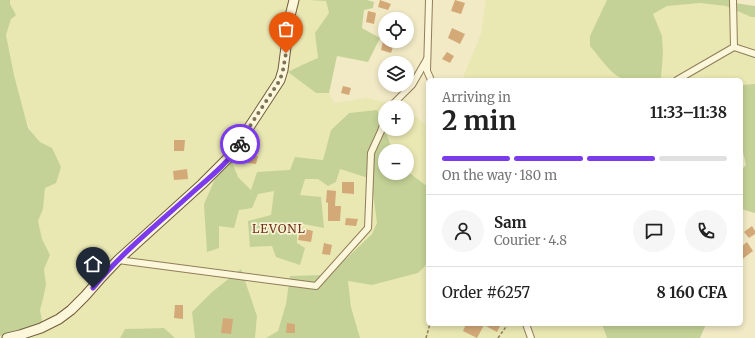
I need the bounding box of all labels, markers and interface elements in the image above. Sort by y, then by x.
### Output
pin [269,12,303,53]
map controls [378,12,414,180]
button: locate [378,12,414,48]
icon: bag [275,18,297,40]
button: layers [378,56,414,92]
text: Arriving in [442,89,511,106]
button: + [378,100,414,136]
text: 11:33–11:38 [650,103,727,122]
text: 2 min [442,104,516,137]
courier [220,124,260,164]
icon: bike [229,133,251,155]
button: − [378,144,414,180]
text: On the way · 180 m [442,167,557,184]
button: person [442,210,484,252]
button: chat [633,210,675,252]
button: phone [685,210,727,252]
text: Sam [494,213,527,232]
district label: LEVONL [252,221,306,236]
text: Courier · 4.8 [494,232,567,249]
pin [76,247,110,288]
icon: home [82,253,104,275]
text: Order #6257 [442,283,530,302]
text: 8 160 CFA [656,283,727,302]

